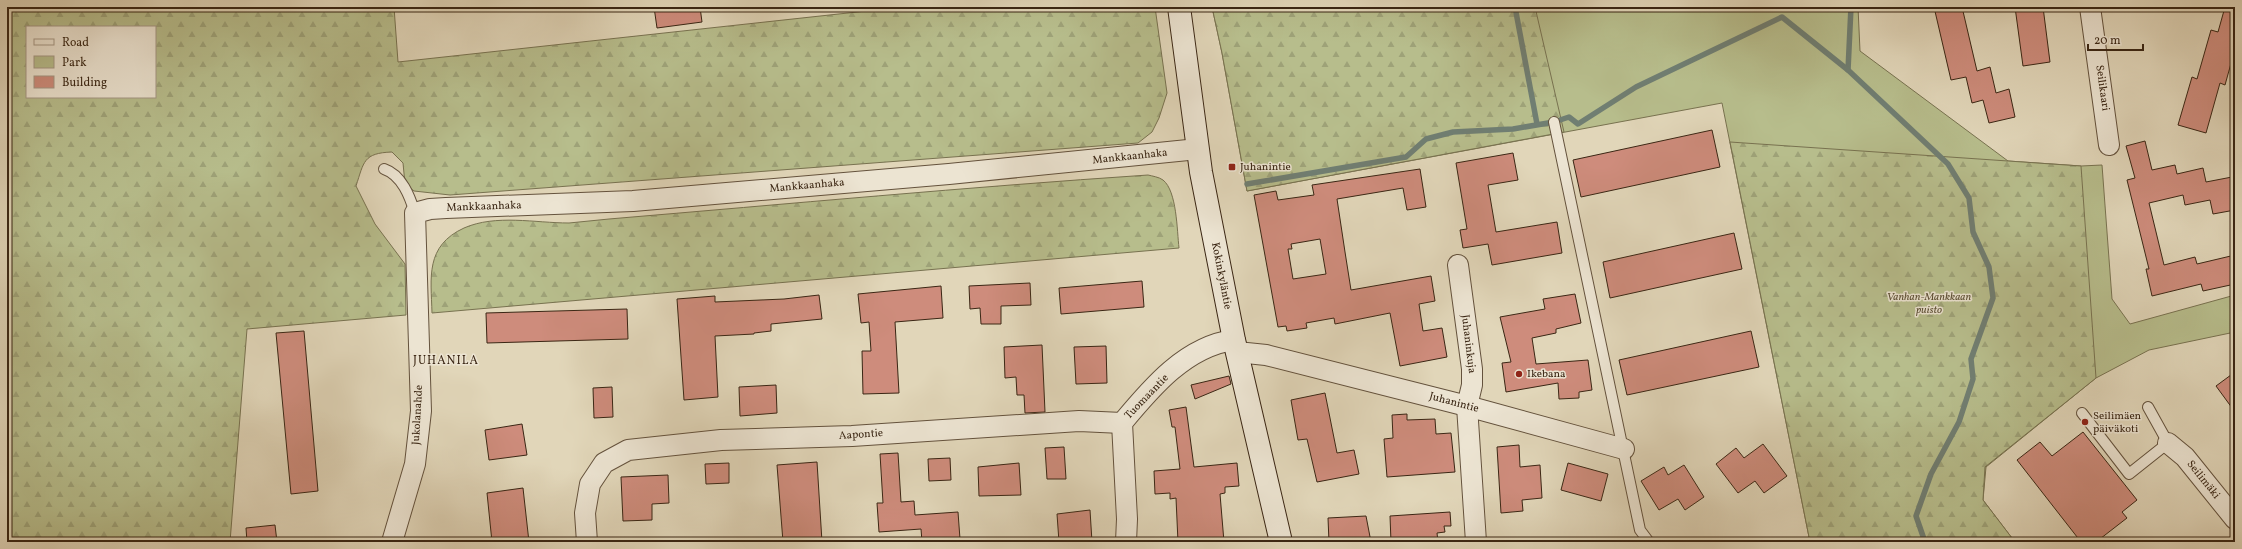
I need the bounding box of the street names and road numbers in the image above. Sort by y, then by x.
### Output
street label: Seilikaari [2091,64,2113,112]
street label: Mankkaanhaka [1092,146,1169,168]
street label: Mankkaanhaka [769,175,846,197]
street label: Mankkaanhaka [446,198,522,216]
street label: Kokinkyläntie [1207,241,1235,311]
street label: Juhaninkuja [1457,314,1479,375]
street label: Tuomaantie [1122,371,1172,423]
street label: Jukolanahde [409,385,427,445]
street label: Juhanintie [1428,389,1480,417]
street label: Aapontie [838,426,884,444]
street label: Seilimäki [2183,458,2223,502]

